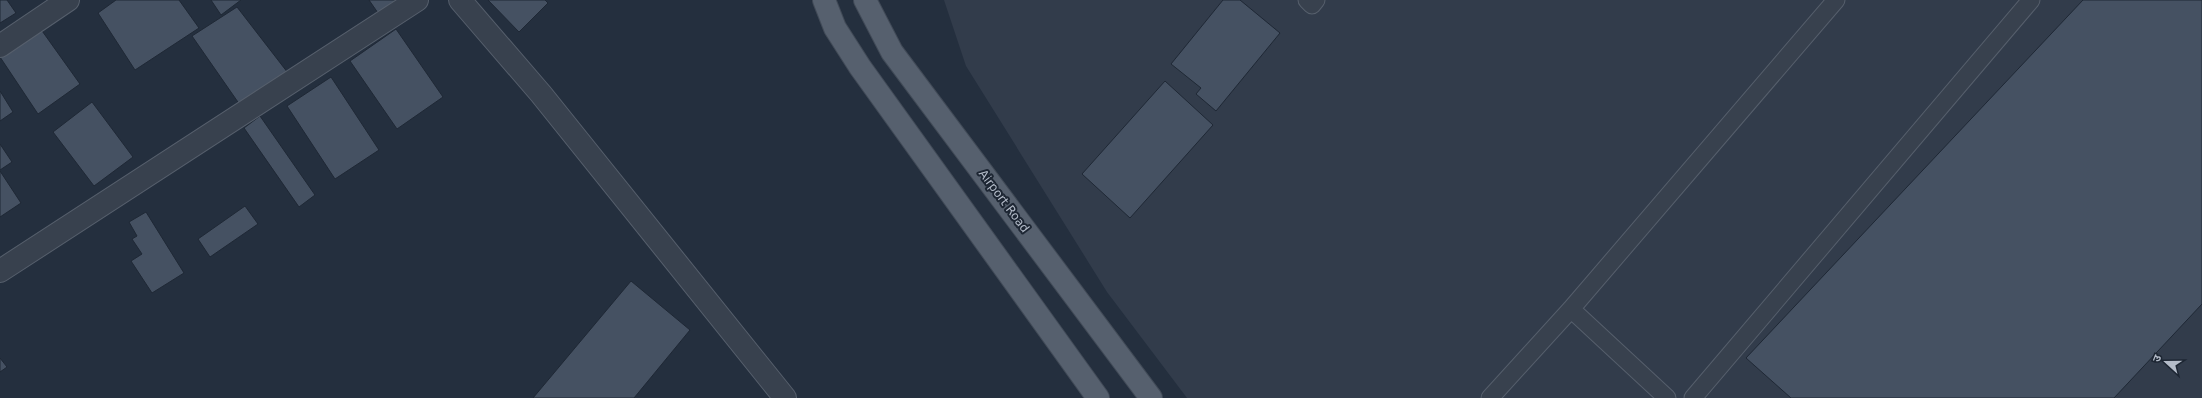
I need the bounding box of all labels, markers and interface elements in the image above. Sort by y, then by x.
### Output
street label: Airport Road [976,167,1032,235]
north arrow [2146,342,2186,382]
text: उ [2150,353,2165,364]

